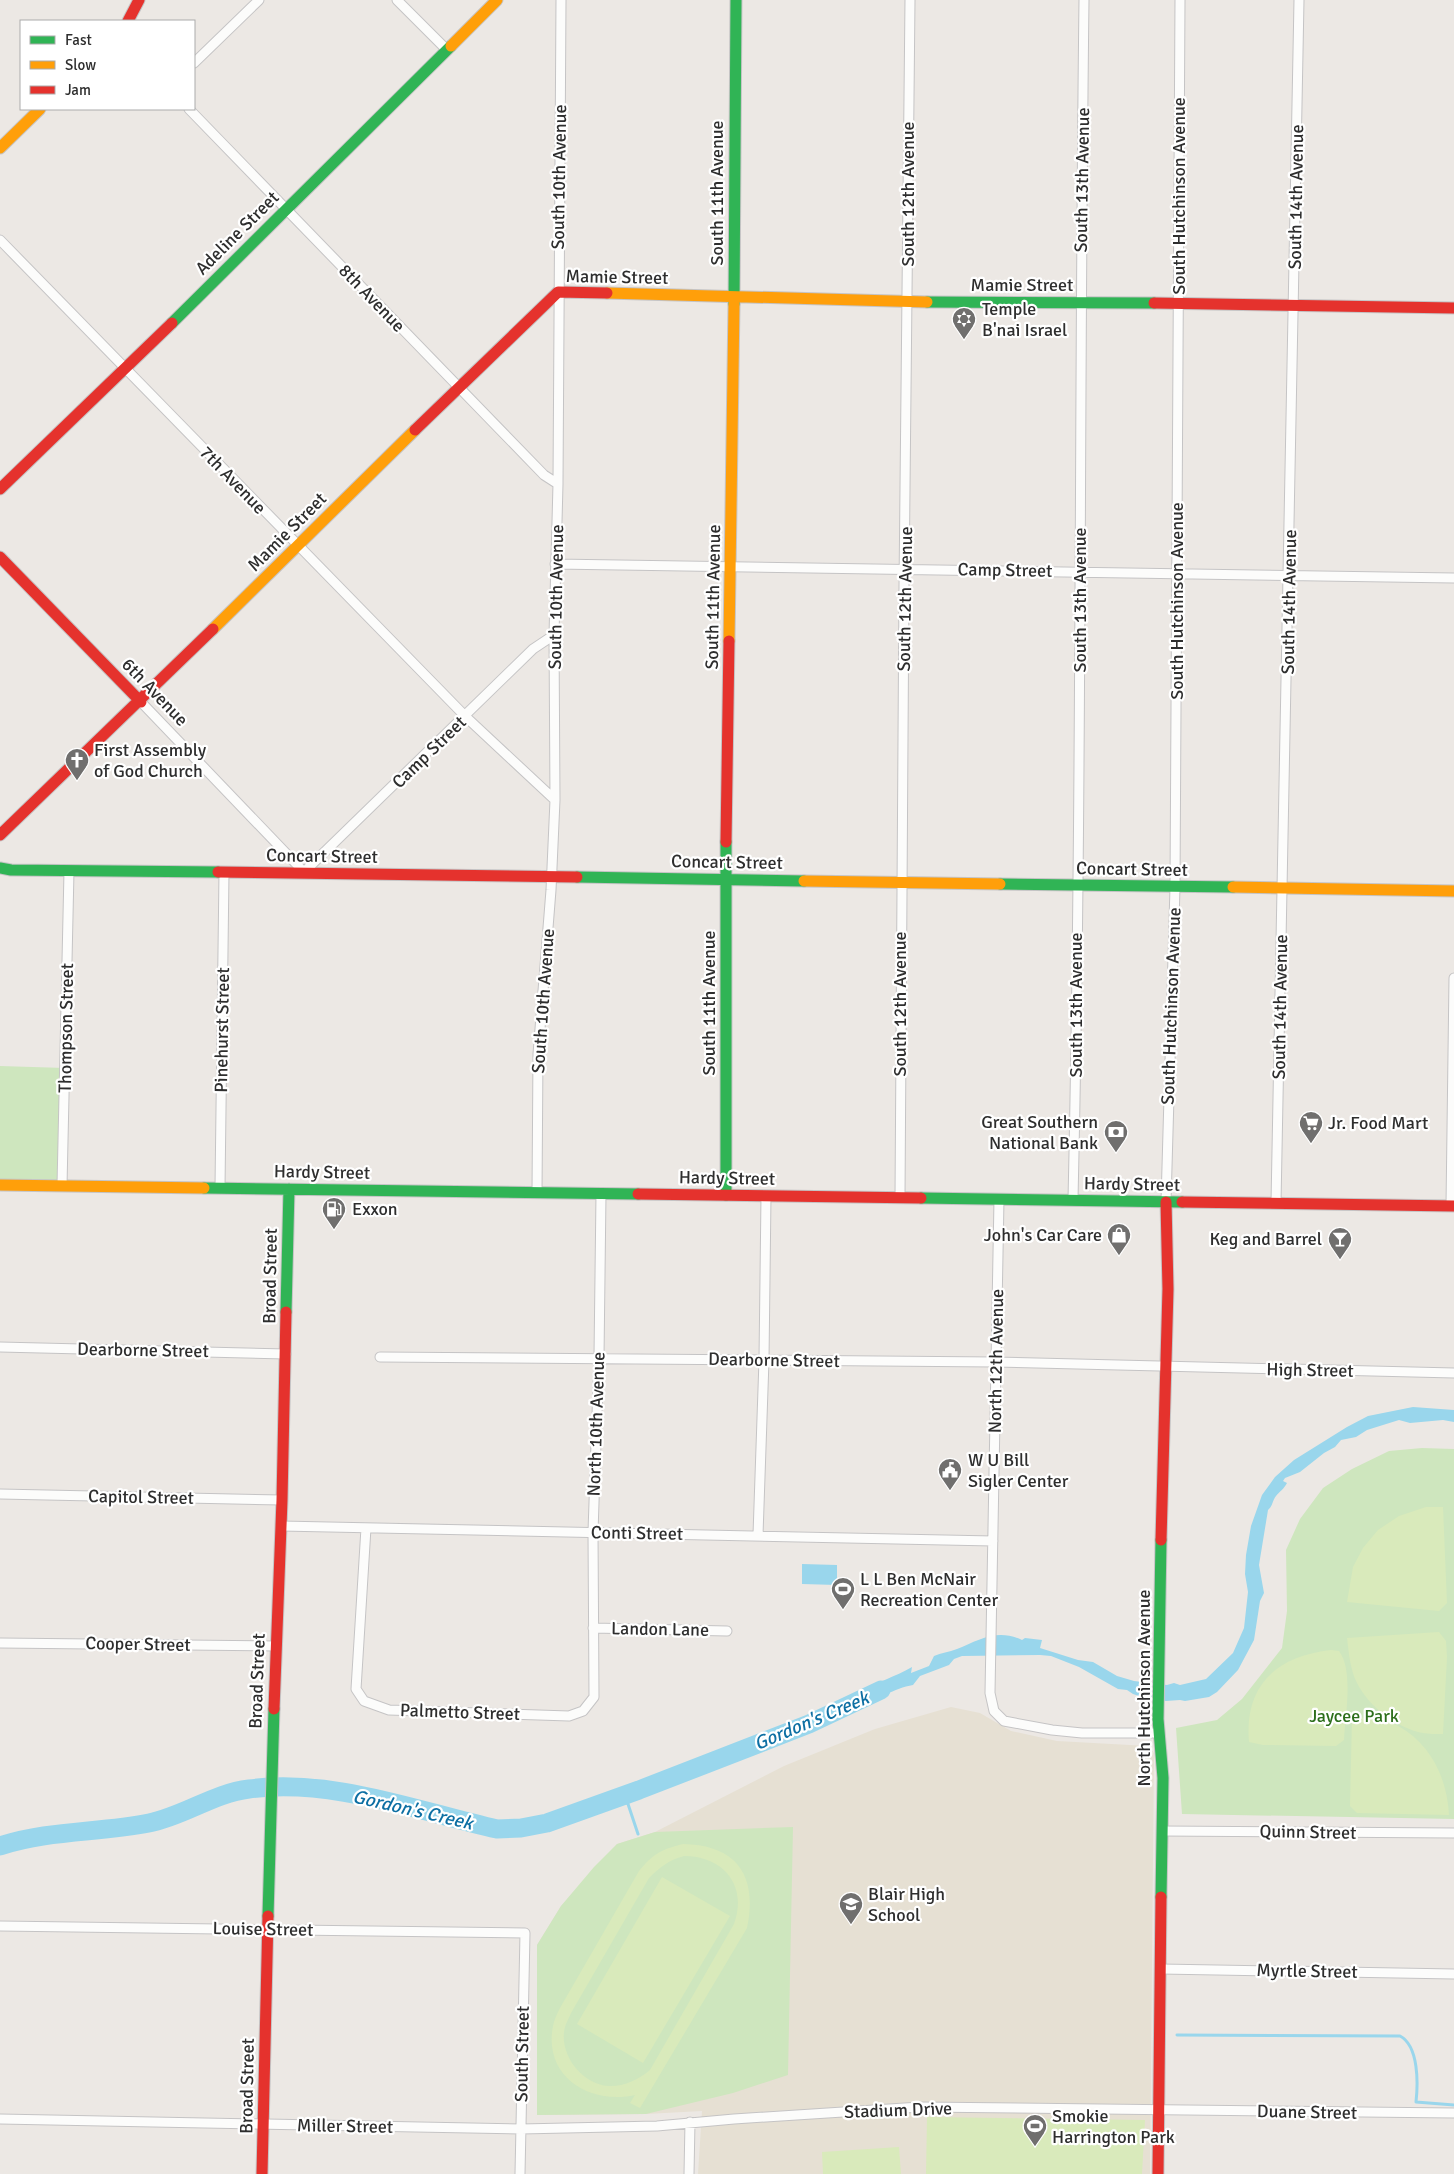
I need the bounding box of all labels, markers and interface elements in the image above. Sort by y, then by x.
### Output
legend [20,20,195,110]
text: Fast [65,31,92,49]
text: Slow [65,56,96,74]
text: Jam [65,81,91,99]
street label: South Hutchinson Avenue [1168,97,1190,295]
street label: South 10th Avenue [547,104,571,250]
street label: South 13th Avenue [1070,107,1094,253]
street label: South 11th Avenue [706,120,728,266]
street label: South 12th Avenue [897,121,919,267]
street label: South 14th Avenue [1284,124,1308,270]
street label: Adeline Street [191,187,283,279]
street label: 8th Avenue [334,259,410,337]
street label: Mamie Street [565,265,669,289]
street label: Mamie Street [971,274,1073,296]
place label: Temple B'nai Israel [982,298,1067,341]
synagogue icon: Temple B'nai Israel [951,306,977,340]
street label: 7th Avenue [195,441,271,519]
street label: Mamie Street [243,488,331,576]
street label: South Hutchinson Avenue [1166,502,1188,700]
street label: South 10th Avenue [544,524,568,670]
street label: South 11th Avenue [701,524,725,670]
street label: South 12th Avenue [893,526,917,672]
street label: South 13th Avenue [1069,527,1091,673]
street label: South 14th Avenue [1277,529,1301,675]
street label: Camp Street [958,558,1052,582]
street label: 6th Avenue [117,653,193,731]
street label: Camp Street [387,711,471,793]
place label: First Assembly of God Church [94,739,207,782]
church icon: First Assembly of God Church [64,747,90,781]
street label: Concart Street [266,844,378,868]
street label: Concart Street [671,850,783,874]
street label: Concart Street [1076,857,1188,881]
street label: South Hutchinson Avenue [1157,907,1185,1105]
street label: South 10th Avenue [527,928,559,1074]
street label: South 11th Avenue [698,930,720,1076]
street label: South 12th Avenue [889,931,911,1077]
street label: South 13th Avenue [1065,932,1087,1078]
street label: South 14th Avenue [1268,934,1292,1080]
street label: Thompson Street [54,963,78,1093]
street label: Pinehurst Street [210,967,234,1093]
supermarket icon: Jr. Food Mart [1298,1110,1324,1144]
place label: Great Southern National Bank [981,1111,1098,1154]
place label: Jr. Food Mart [1328,1112,1428,1134]
bank icon: Great Southern National Bank [1103,1119,1129,1153]
street label: Hardy Street [274,1160,370,1184]
street label: Hardy Street [679,1166,775,1190]
street label: Hardy Street [1084,1172,1180,1196]
fuel station icon: Exxon [321,1196,347,1230]
place label: Exxon [352,1198,398,1220]
shop icon: John's Car Care [1106,1222,1132,1256]
place label: John's Car Care [984,1224,1102,1246]
bar icon: Keg and Barrel [1327,1226,1353,1260]
street label: Broad Street [258,1228,282,1324]
place label: Keg and Barrel [1209,1228,1322,1250]
street label: North 12th Avenue [984,1289,1008,1433]
street label: Dearborne Street [77,1338,209,1362]
street label: Dearborne Street [708,1348,840,1372]
street label: North 10th Avenue [582,1351,610,1497]
street label: High Street [1266,1358,1354,1382]
place label: W U Bill Sigler Center [968,1449,1069,1492]
public building icon: W U Bill Sigler Center [937,1457,963,1491]
street label: Capitol Street [88,1485,194,1509]
street label: Conti Street [591,1521,683,1545]
place label: L L Ben McNair Recreation Center [860,1568,998,1611]
sports icon: L L Ben McNair Recreation Center [830,1576,856,1610]
street label: North Hutchinson Avenue [1133,1589,1155,1787]
street label: Landon Lane [611,1617,709,1641]
street label: Cooper Street [85,1632,191,1656]
street label: Broad Street [244,1633,270,1729]
water label: Gordon's Creek [750,1685,874,1756]
street label: Palmetto Street [400,1699,520,1725]
park label: Jaycee Park [1309,1705,1399,1727]
water label: Gordon's Creek [350,1785,476,1836]
street label: Quinn Street [1259,1820,1357,1844]
place label: Blair High School [868,1883,945,1926]
school or university icon: Blair High School [838,1891,864,1925]
street label: Louise Street [212,1917,314,1941]
street label: Myrtle Street [1256,1959,1358,1983]
street label: South Street [510,2006,534,2102]
street label: Broad Street [235,2038,259,2134]
street label: Stadium Drive [844,2097,952,2123]
street label: Duane Street [1257,2100,1357,2124]
place label: Smokie Harrington Park [1052,2105,1175,2148]
sports icon: Smokie Harrington Park [1022,2113,1048,2147]
street label: Miller Street [297,2114,393,2138]

